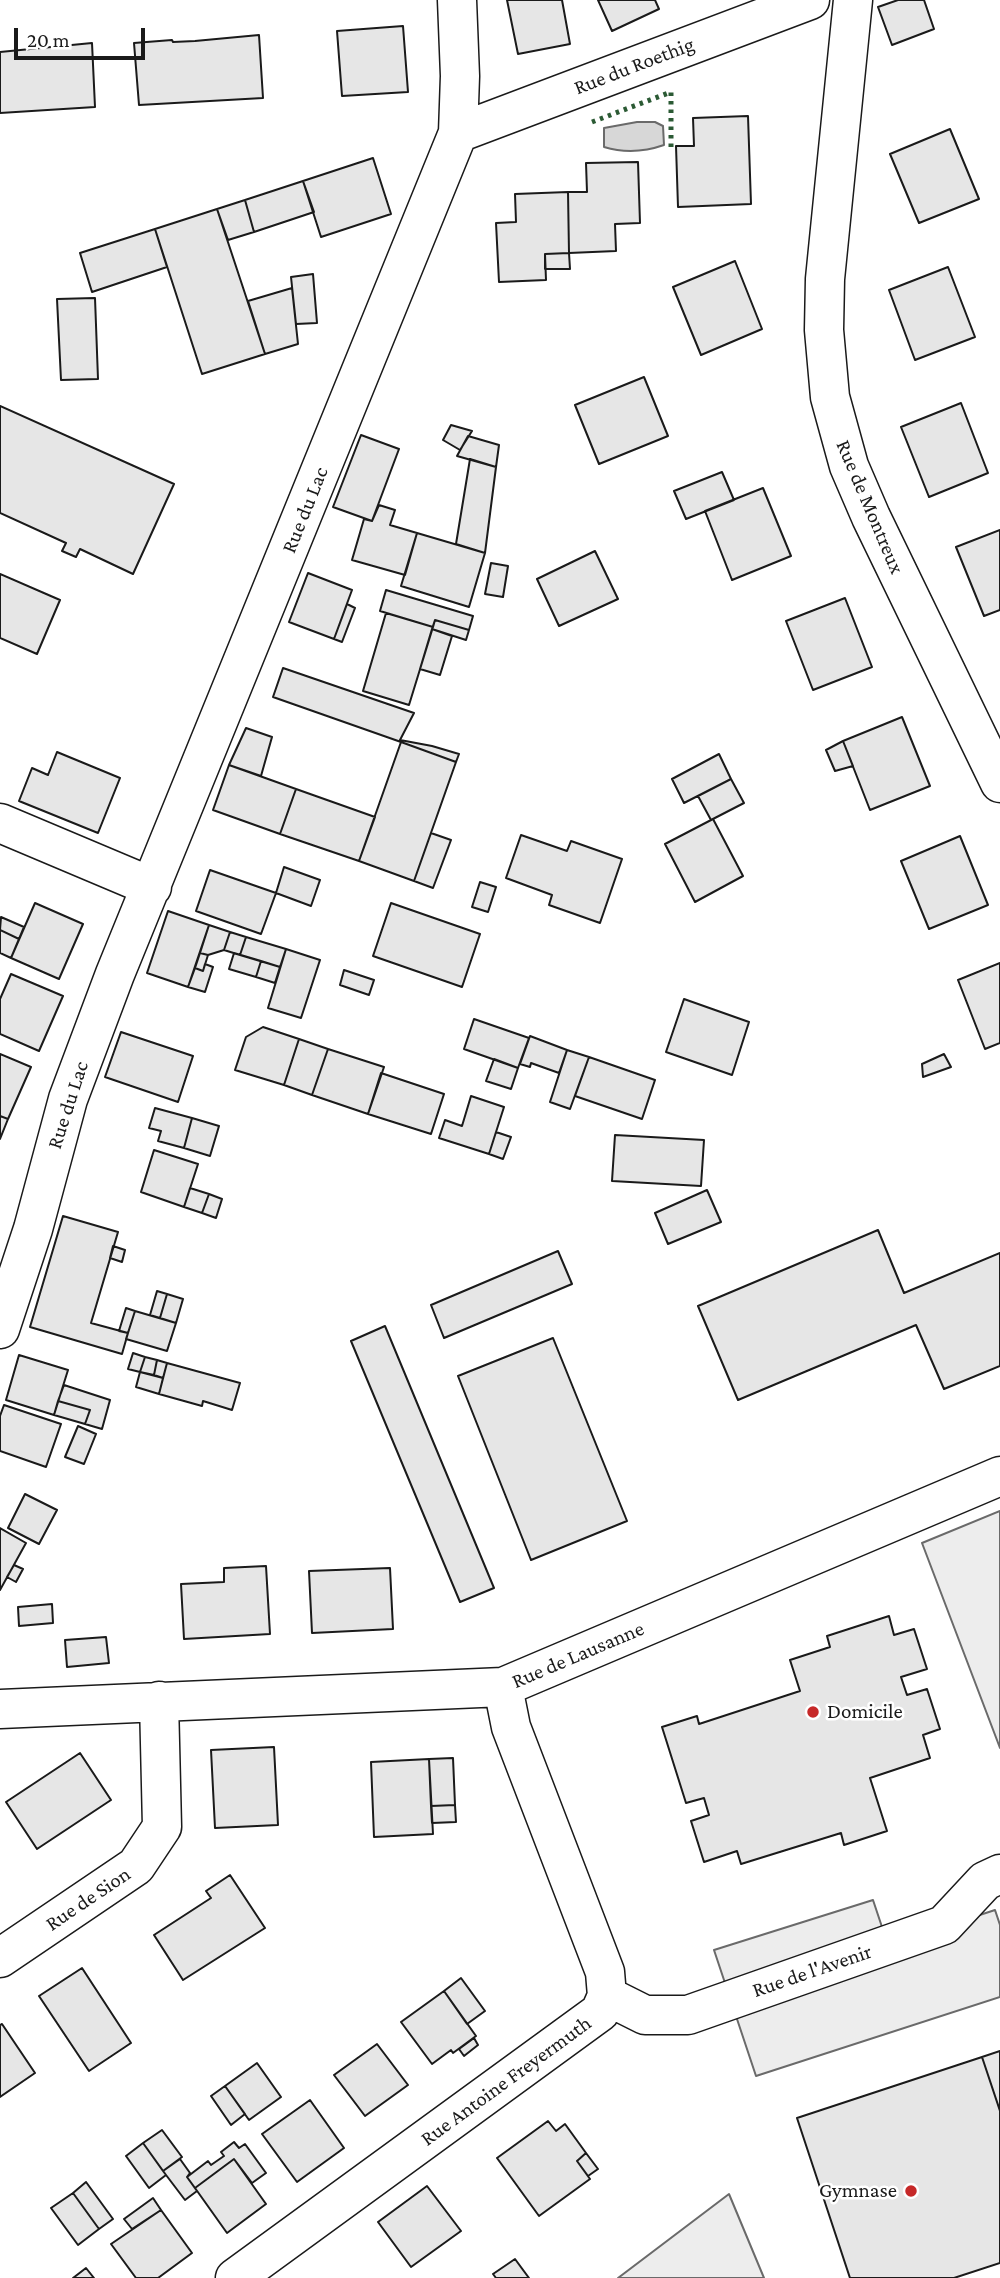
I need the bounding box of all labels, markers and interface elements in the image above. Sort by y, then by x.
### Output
scale bar [18,14,149,58]
text: 20 m [27,28,70,52]
street label: Rue du Roethig [570,32,698,100]
street label: Rue de Montreux [830,436,910,578]
street label: Rue du Lac [276,463,334,557]
street label: Rue du Lac [42,1058,94,1152]
street label: Rue de Lausanne [508,1616,648,1694]
place label: Domicile [827,1699,903,1725]
marker: Domicile [805,1704,821,1720]
street label: Rue de Sion [41,1861,135,1937]
street label: Rue de l'Avenir [749,1939,875,2003]
street label: Rue Antoine Freyermuth [416,2011,596,2151]
place label: Gymnase [819,2178,897,2204]
marker: Gymnase [903,2183,919,2199]

